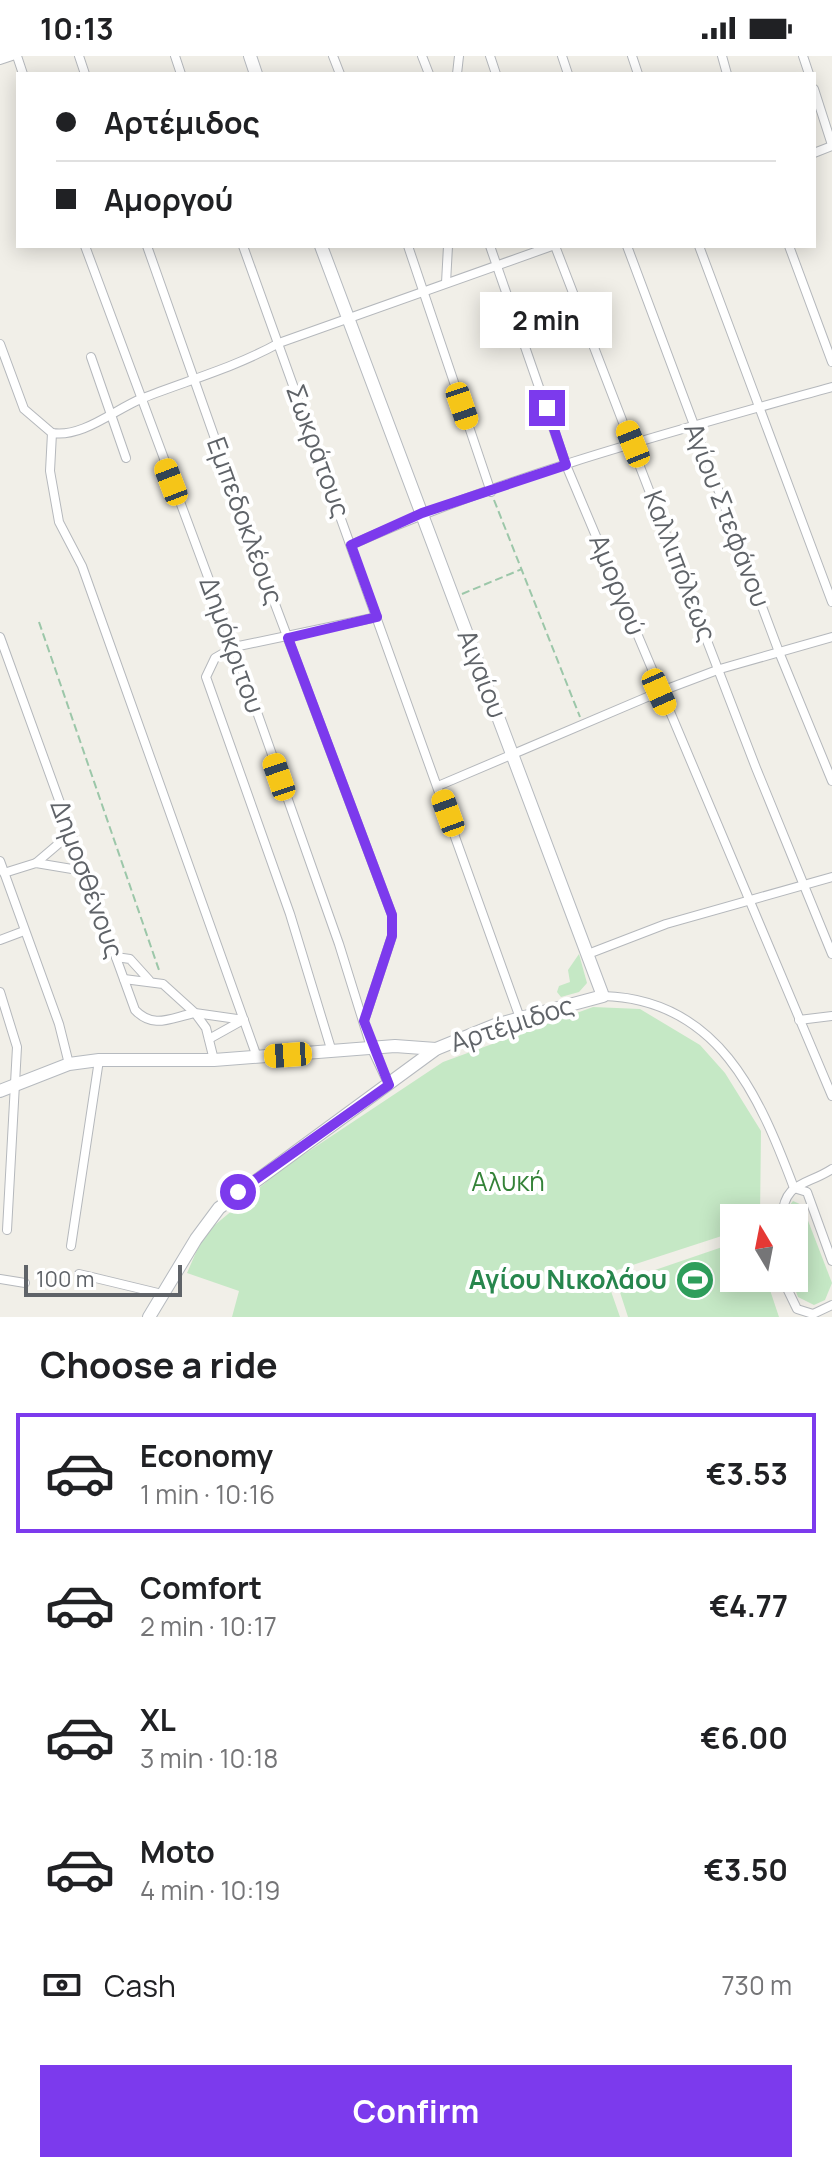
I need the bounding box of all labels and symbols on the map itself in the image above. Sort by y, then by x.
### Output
callout: 2 min [481,292,613,348]
street label: Σωκράτους [278,379,360,522]
car [443,379,481,433]
route end [529,390,565,426]
car [613,417,653,471]
street label: Αγίου Στεφάνου [676,417,780,612]
street label: Εμπεδοκλέους [199,432,293,609]
car [151,455,191,509]
street label: Καλλιπόλεως [636,485,726,646]
street label: Αμοργού [581,529,654,640]
street label: Δημόκριτου [192,571,274,718]
street label: Αιγαίου [450,624,516,723]
car [638,665,680,719]
car [260,750,298,804]
car [429,786,467,840]
street label: Δημοσθένους [43,794,133,963]
street label: Αρτέμιδος [445,986,578,1060]
car [263,1041,313,1069]
park label: Αλυκή [471,1163,545,1199]
route start [220,1174,256,1210]
north arrow [720,1204,808,1292]
sports icon: Αγίου Νικολάου [674,1259,716,1301]
scale bar [24,1261,182,1297]
place label: Αγίου Νικολάου [469,1261,667,1297]

